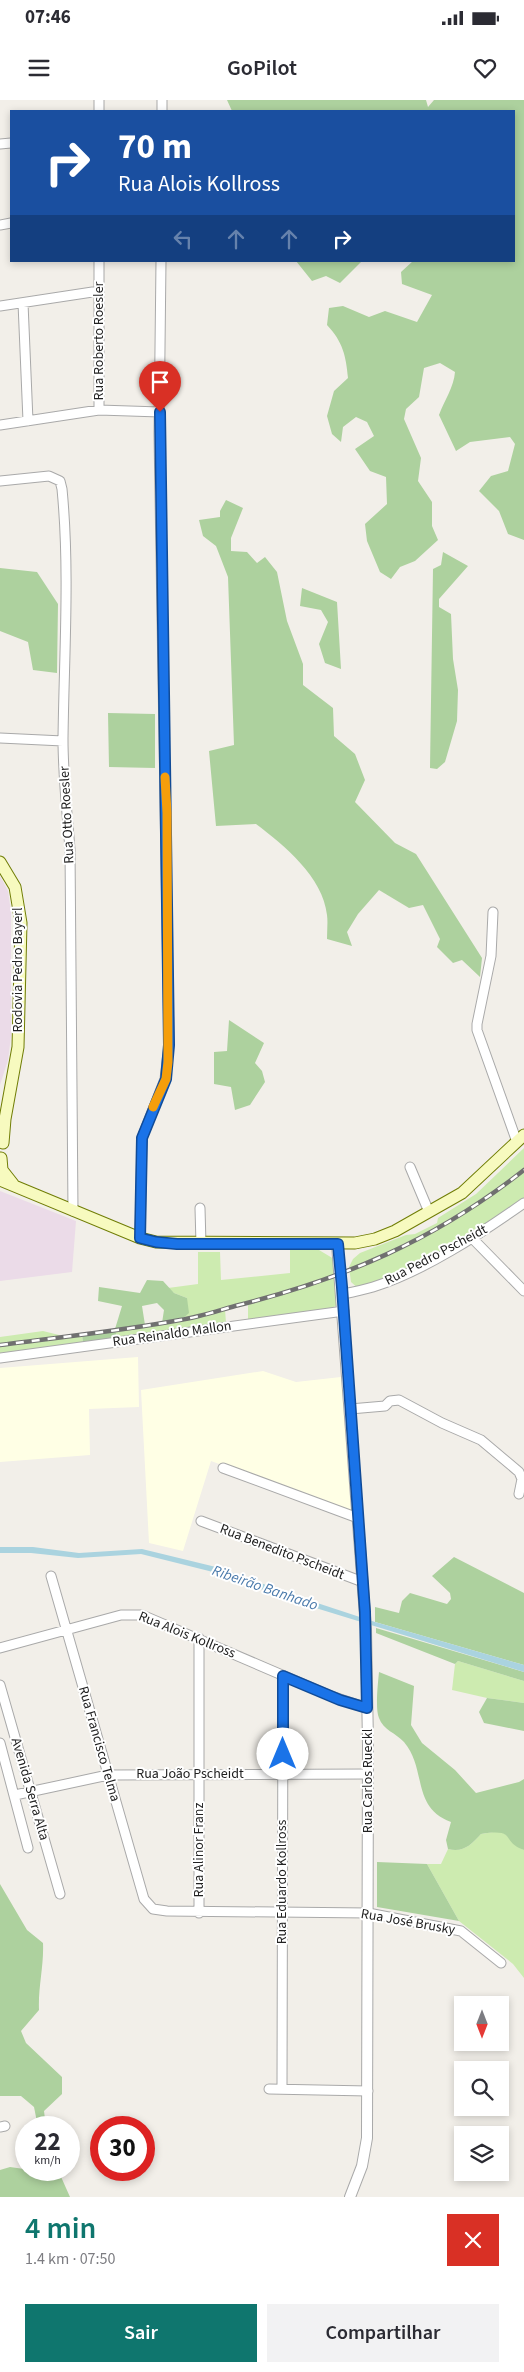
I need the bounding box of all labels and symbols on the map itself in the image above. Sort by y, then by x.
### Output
street label: Rua Roberto Roesler [89,281,109,400]
pin [139,361,181,412]
street label: Rua Otto Roesler [54,766,80,864]
street label: Rodovia Pedro Bayerl [8,907,28,1033]
street label: Rua Pedro Pscheidt [381,1219,491,1290]
street label: Rua Reinaldo Mallon [111,1316,233,1352]
street label: Rua Benedito Pscheidt [217,1519,347,1585]
water label: Ribeirão Banhado [209,1560,321,1616]
street label: Rua Alois Kollross [135,1606,239,1664]
street label: Rua Francisco Telma [73,1684,125,1804]
position arrow [256,1727,308,1779]
street label: Rua Carlos Rueckl [358,1728,378,1833]
street label: Avenida Serra Alta [6,1735,54,1843]
street label: Rua João Pscheidt [136,1764,244,1784]
street label: Rua Alinor Franz [189,1803,209,1897]
street label: Rua Eduardo Kollross [272,1820,292,1944]
street label: Rua José Brusky [359,1904,457,1940]
north arrow [454,1996,509,2051]
speed limit sign: 30 [90,2116,155,2181]

